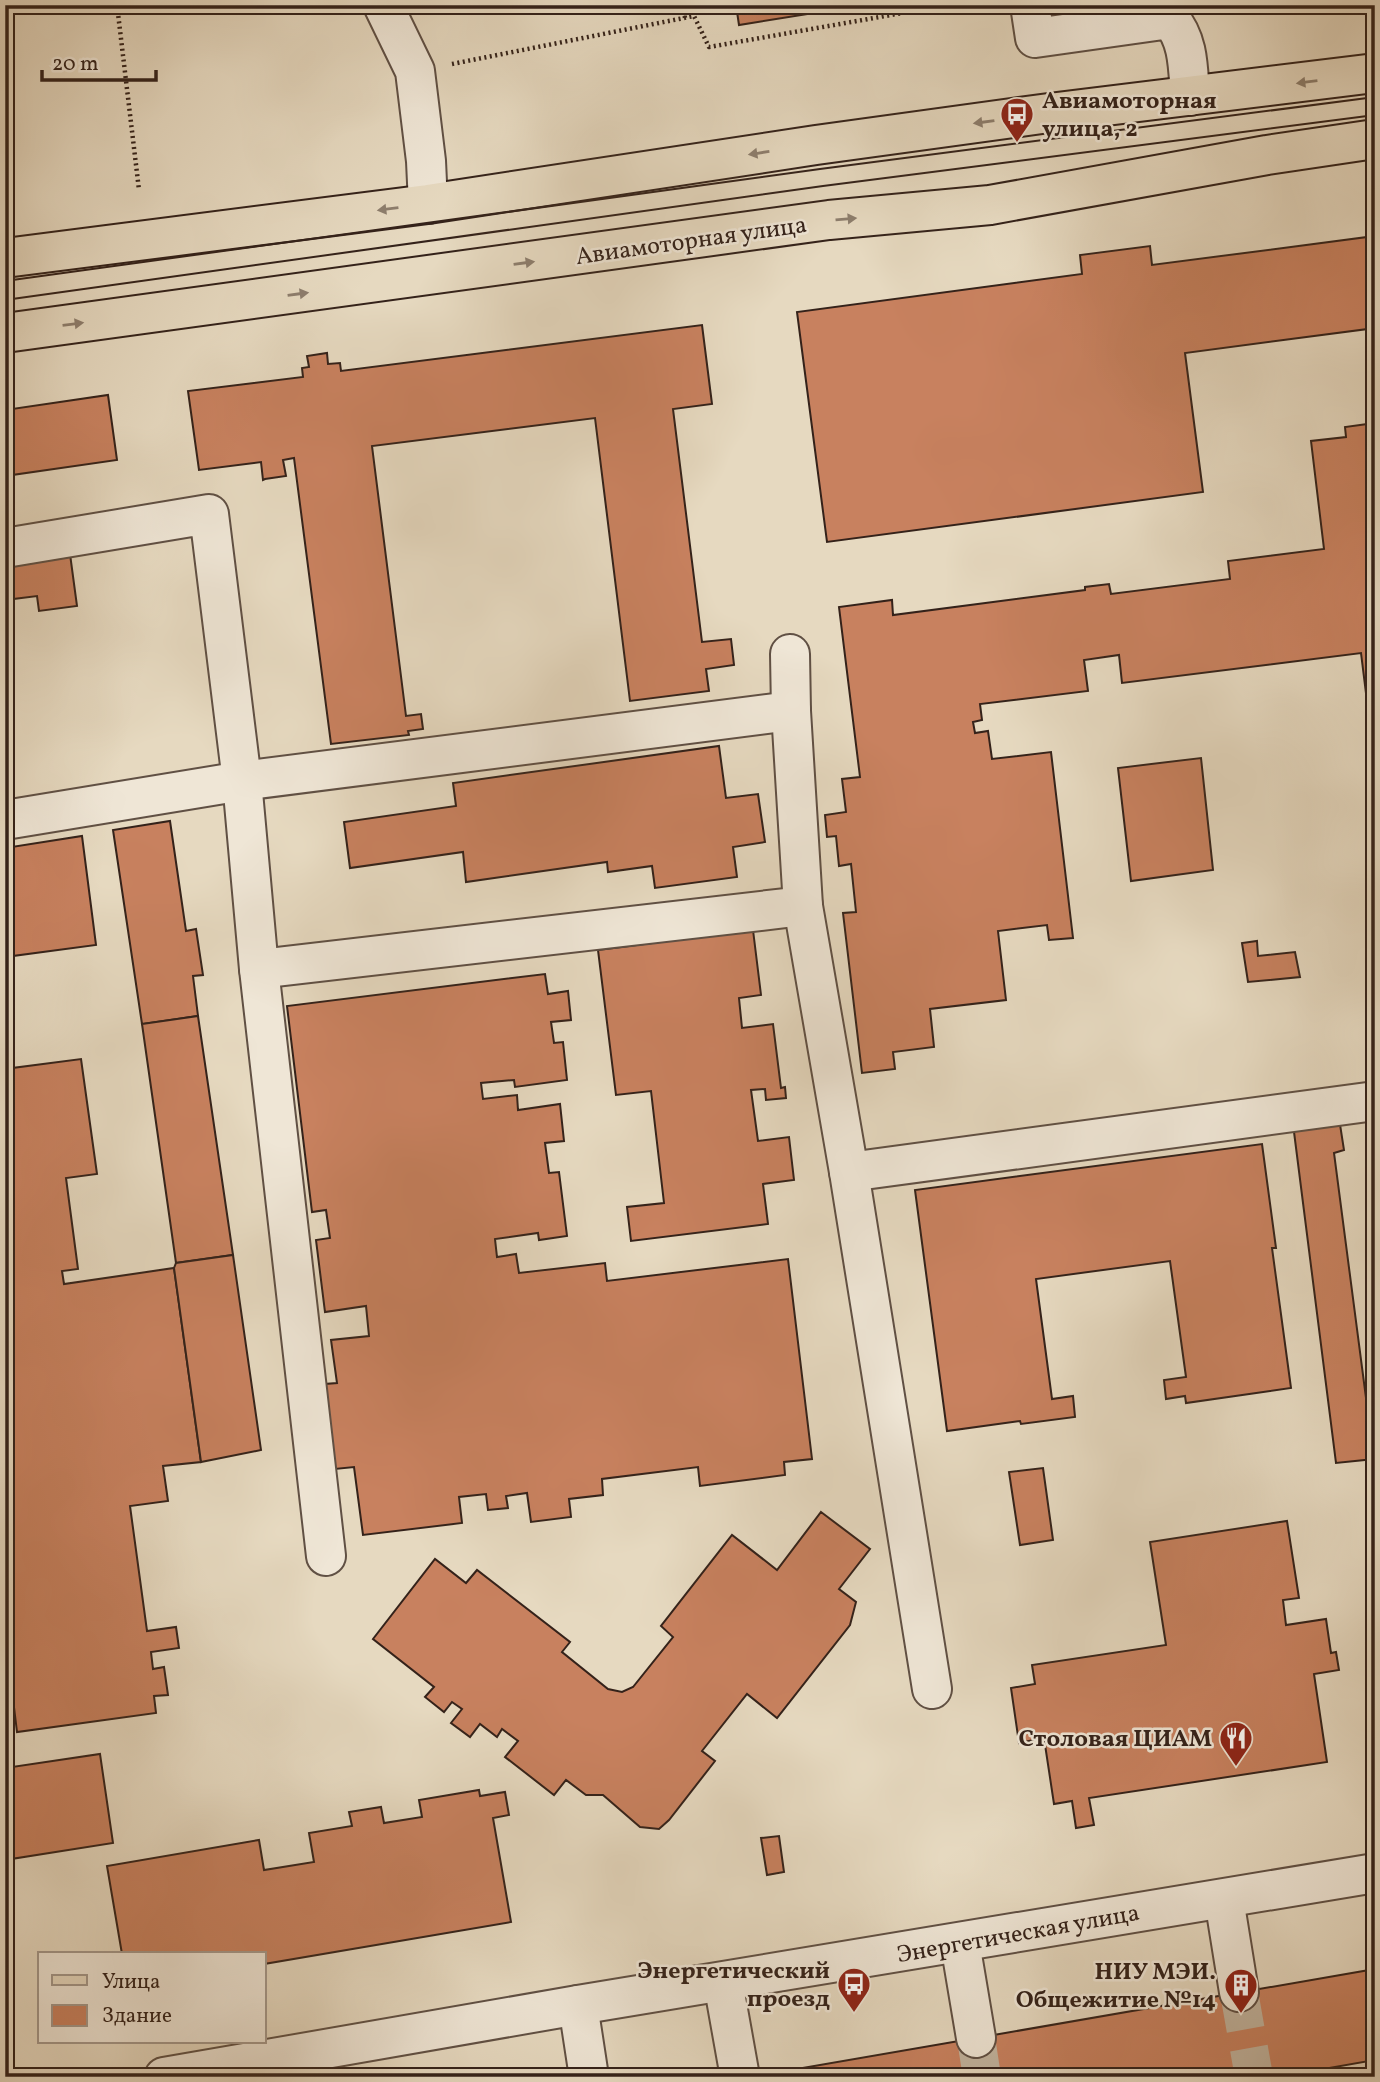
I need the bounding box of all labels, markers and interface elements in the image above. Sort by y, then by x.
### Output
scale bar [42,38,156,82]
text: 20 m [52,50,98,79]
one-way arrow [1296,76,1318,87]
place label: Авиамоторная улица, 2 [1042,85,1217,147]
bus stop icon: Авиамоторная улица, 2 [998,95,1036,144]
one-way arrow [973,117,995,128]
one-way arrow [748,148,770,159]
one-way arrow [377,204,399,215]
street label: Авиамоторная улица [573,209,809,275]
one-way arrow [835,213,857,224]
one-way arrow [513,257,535,268]
one-way arrow [287,288,309,299]
one-way arrow [62,319,84,330]
restaurant icon: Столовая ЦИАМ [1217,1719,1255,1768]
place label: Столовая ЦИАМ [1019,1723,1212,1757]
street label: Энергетическая улица [894,1897,1142,1973]
legend [38,1952,266,2044]
place label: Энергетический проезд [637,1955,830,2017]
place label: НИУ МЭИ. Общежитие №14 [1016,1956,1216,2018]
bus stop icon: Энергетический проезд [835,1965,873,2014]
building icon: НИУ МЭИ. Общежитие №14 [1222,1966,1260,2015]
text: Улица [102,1968,160,1997]
text: Здание [102,2002,172,2031]

